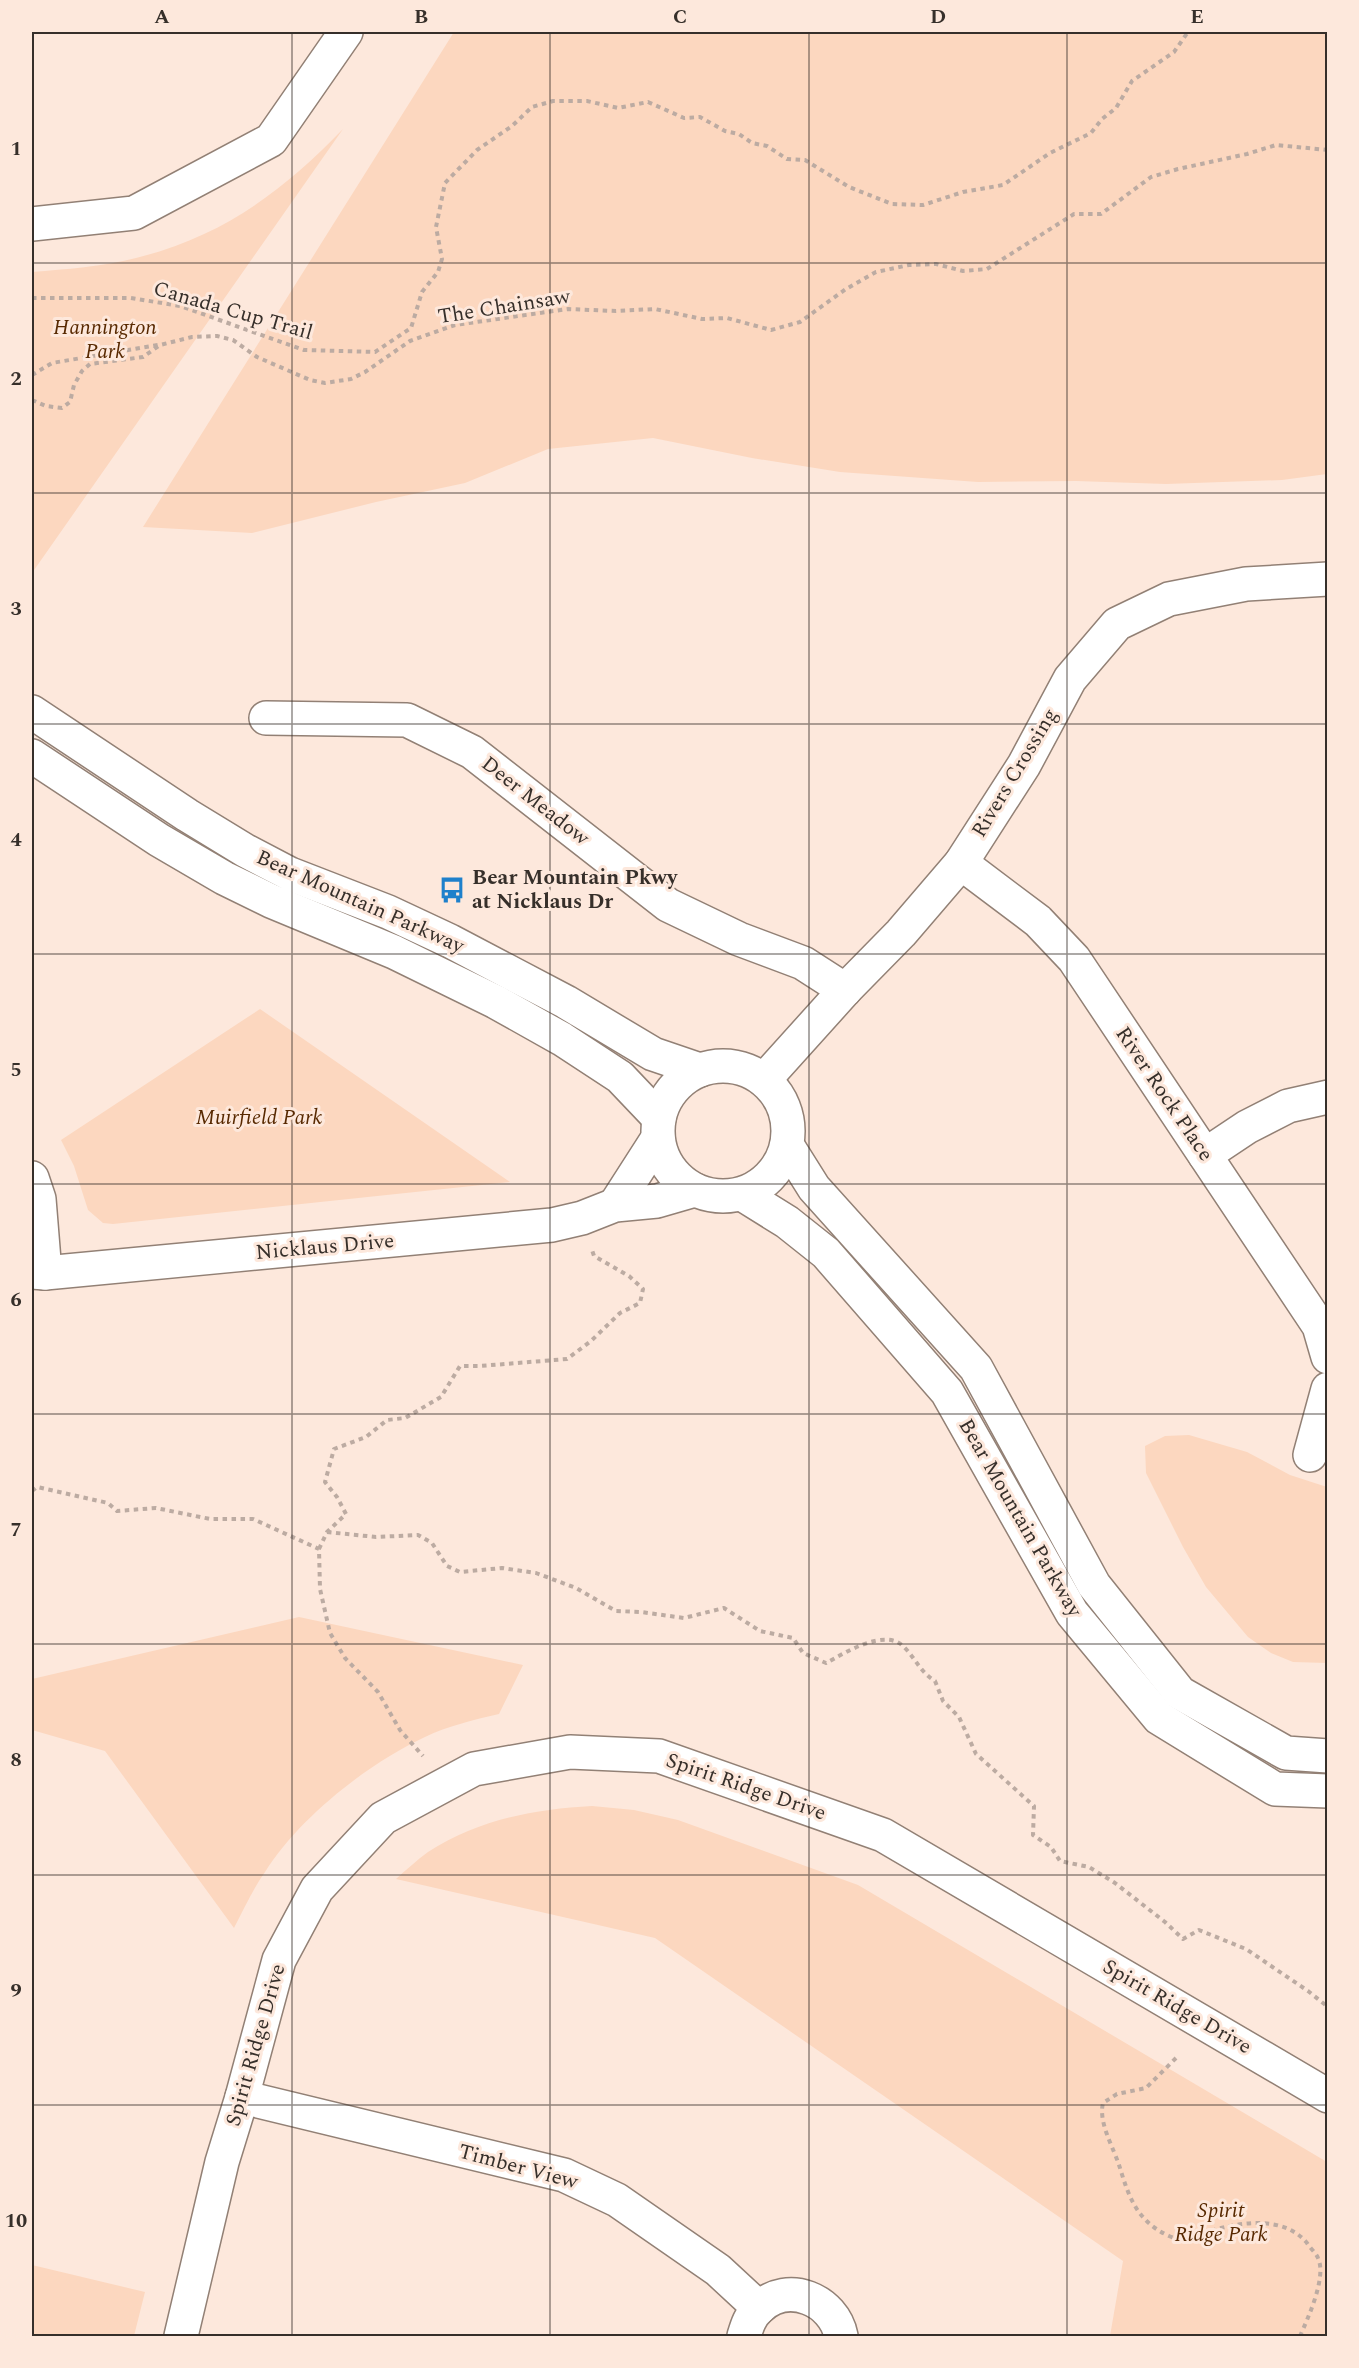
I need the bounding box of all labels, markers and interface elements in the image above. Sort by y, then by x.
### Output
text: A [154,2,170,32]
text: B [414,2,428,32]
text: C [673,2,687,32]
text: D [930,2,946,32]
text: E [1190,2,1204,32]
text: 1 [10,134,22,164]
street label: Canada Cup Trail [150,273,316,349]
street label: The Chainsaw [436,281,574,333]
park label: Hannington Park [53,312,157,368]
text: 2 [10,364,22,394]
text: 3 [10,594,22,624]
street label: Rivers Crossing [964,702,1066,844]
street label: Deer Meadow [474,748,597,854]
text: 4 [10,825,22,855]
street label: Bear Mountain Parkway [251,842,470,963]
place label: Bear Mountain Pkwy at Nicklaus Dr [472,862,678,918]
bus stop icon: Bear Mountain Pkwy at Nicklaus Dr [437,875,467,905]
street label: River Rock Place [1107,1020,1221,1168]
text: 5 [10,1055,22,1085]
park label: Muirfield Park [196,1102,322,1134]
street label: Nicklaus Drive [254,1225,396,1269]
text: 6 [10,1285,22,1315]
street label: Bear Mountain Parkway [950,1413,1090,1624]
text: 7 [10,1515,22,1545]
text: 8 [10,1745,22,1775]
street label: Spirit Ridge Drive [662,1745,830,1829]
street label: Spirit Ridge Drive [1096,1951,1258,2063]
street label: Spirit Ridge Drive [218,1960,294,2130]
text: 9 [10,1976,22,2006]
street label: Timber View [455,2136,582,2199]
park label: Spirit Ridge Park [1174,2195,1268,2251]
text: 10 [5,2206,27,2236]

